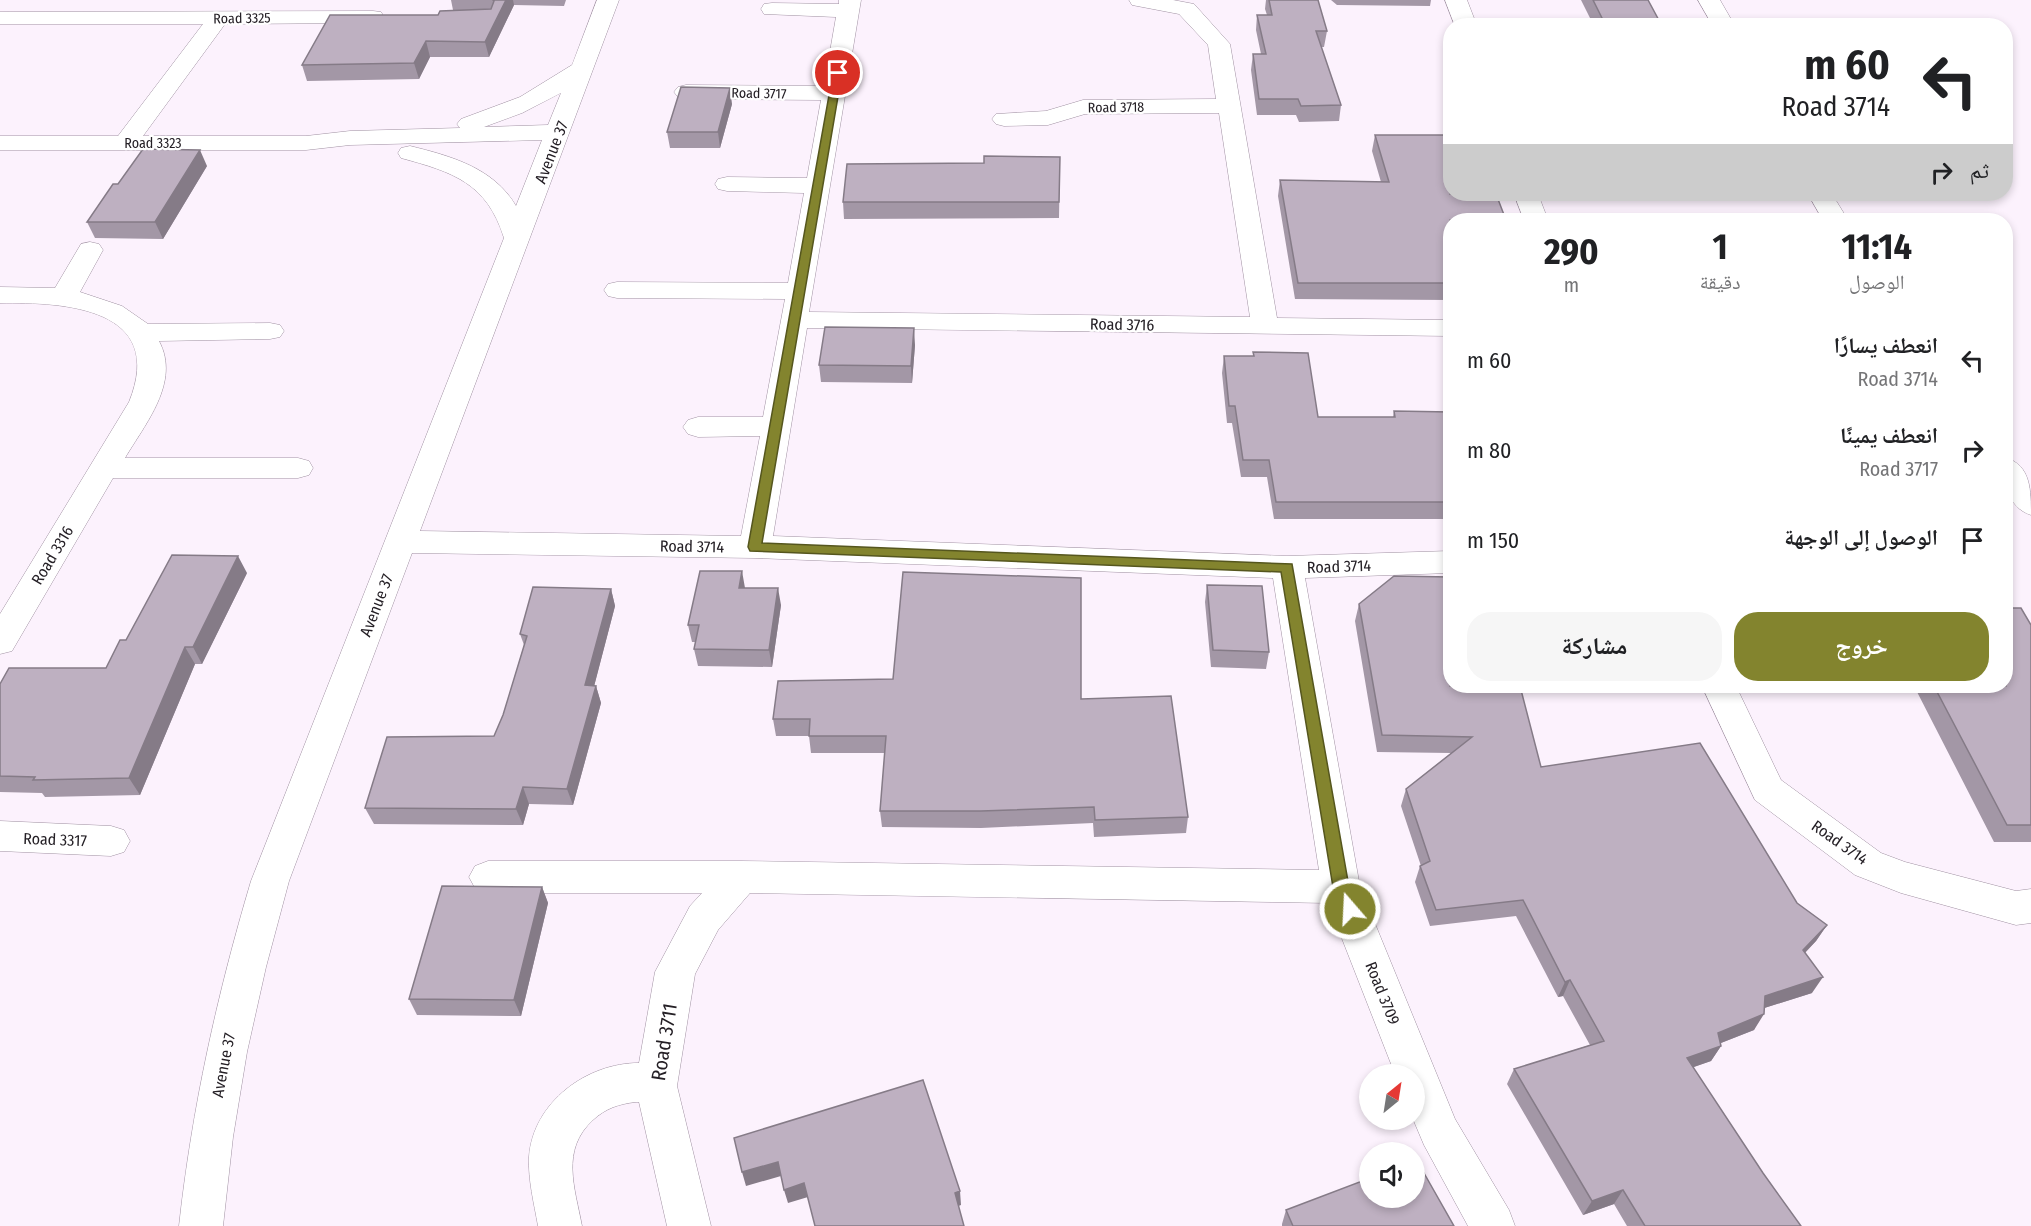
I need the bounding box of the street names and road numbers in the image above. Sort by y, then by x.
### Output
street label: Road 3325 [213,10,271,27]
street label: Road 3717 [731,85,787,102]
street label: Road 3718 [1088,99,1144,116]
street label: Avenue 37 [531,118,572,186]
street label: Road 3323 [124,135,182,152]
street label: Road 3716 [1090,314,1154,335]
street label: Road 3316 [28,522,77,588]
street label: Road 3714 [660,536,725,557]
street label: Road 3714 [1307,556,1372,577]
street label: Avenue 37 [356,571,397,639]
street label: Road 3714 [1808,816,1872,869]
street label: Road 3317 [23,829,88,850]
street label: Road 3709 [1361,959,1404,1028]
street label: Road 3711 [646,1001,682,1083]
street label: Avenue 37 [208,1031,239,1099]

